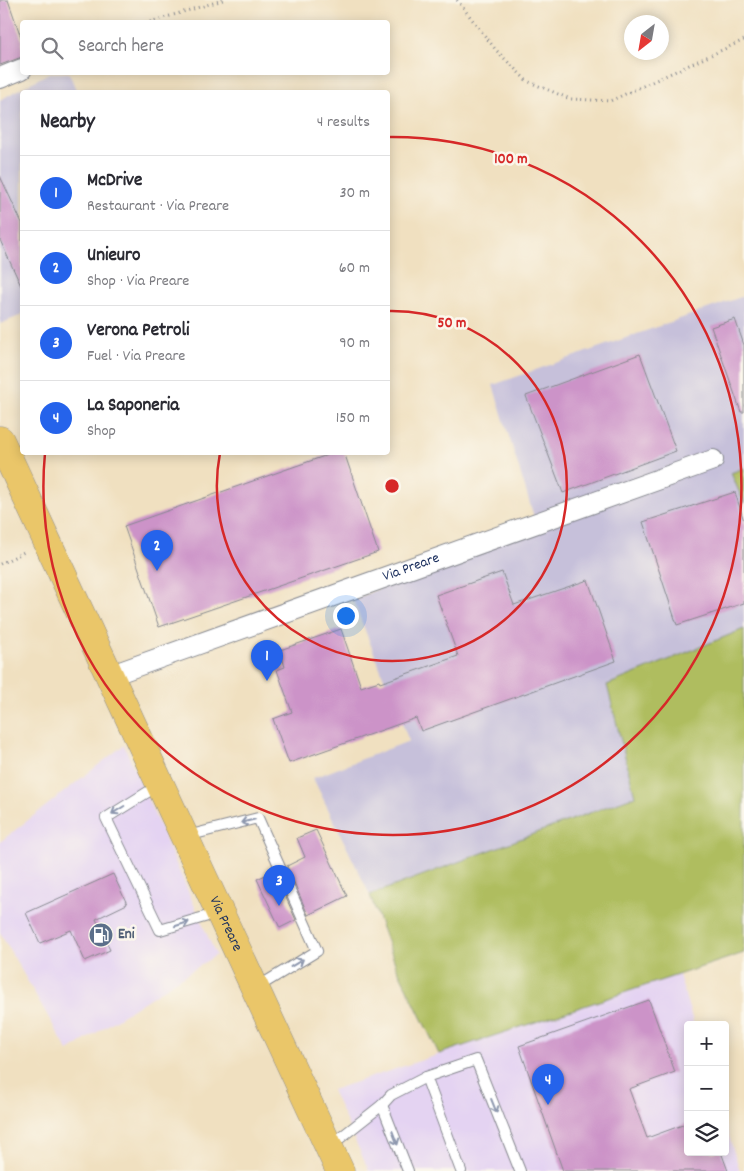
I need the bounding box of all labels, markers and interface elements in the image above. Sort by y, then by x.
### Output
north arrow [624,15,669,60]
search box [20,20,390,75]
icon: search [38,34,66,62]
text: Search here [78,34,164,61]
text: Nearby [40,108,95,138]
text: 4 results [317,111,370,134]
text: 100 m [494,149,528,171]
text: McDrive [87,168,142,195]
text: 1 [54,182,58,205]
text: 30 m [340,182,370,205]
text: Restaurant · Via Preare [87,195,229,218]
text: Unieuro [87,243,140,270]
text: 2 [53,257,60,280]
text: 60 m [339,257,370,280]
text: Shop · Via Preare [87,270,189,293]
text: 50 m [438,313,466,335]
text: Verona Petroli [87,318,190,345]
text: 3 [52,332,60,355]
text: 90 m [339,332,370,355]
text: Fuel · Via Preare [87,345,185,368]
text: La Saponeria [87,393,179,420]
text: 4 [53,407,59,430]
text: 150 m [336,407,370,430]
text: Shop [87,420,116,443]
centre of rings [383,477,401,495]
pin: 2 [141,530,173,571]
street label: Via Preare [380,548,443,588]
your location [333,603,359,629]
pin: 1 [251,640,283,681]
one-way arrow [112,806,126,816]
one-way arrow [240,816,256,826]
pin: 3 [263,865,295,906]
street label: Via Preare [203,893,248,956]
one-way arrow [174,918,190,928]
fuel station icon: Eni [88,922,114,948]
place label: Eni [118,924,135,946]
one-way arrow [290,958,304,968]
map controls [684,1021,729,1156]
button: + [684,1021,729,1066]
pin: 4 [532,1064,564,1105]
button: − [684,1066,729,1111]
one-way arrow [490,1098,499,1113]
button: layers [684,1111,729,1156]
one-way arrow [391,1130,400,1145]

